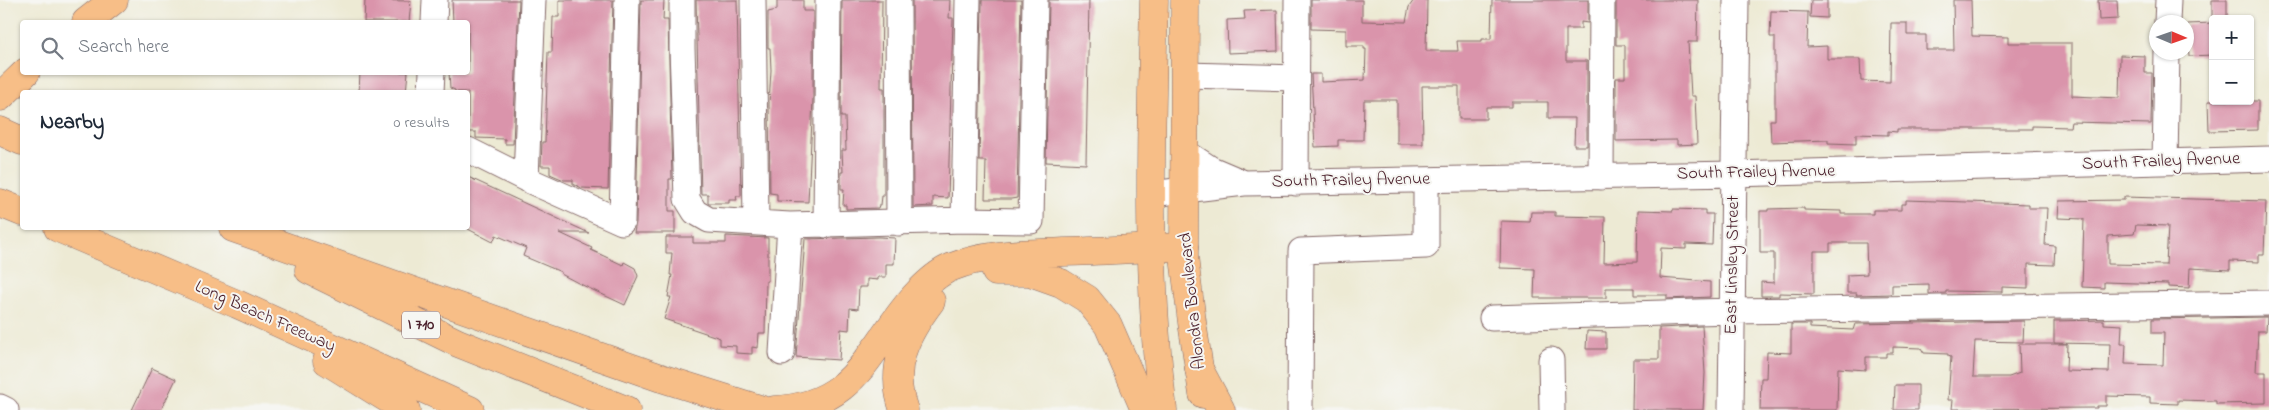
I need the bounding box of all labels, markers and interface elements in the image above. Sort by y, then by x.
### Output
north arrow [2149,15,2194,60]
map controls [2209,15,2254,105]
button: + [2209,15,2254,60]
search box [20,20,470,75]
icon: search [38,34,66,62]
text: Search here [78,34,169,61]
button: − [2209,60,2254,105]
text: Nearby [40,108,104,138]
text: 0 results [394,111,450,135]
street label: South Frailey Avenue [2081,146,2242,178]
street label: South Frailey Avenue [1677,159,1836,187]
street label: South Frailey Avenue [1272,167,1431,195]
street label: East Linsley Street [1719,195,1747,335]
street label: Alondra Boulevard [1173,231,1213,371]
street label: Long Beach Freeway [190,274,340,361]
road number: I 710 [402,312,440,338]

